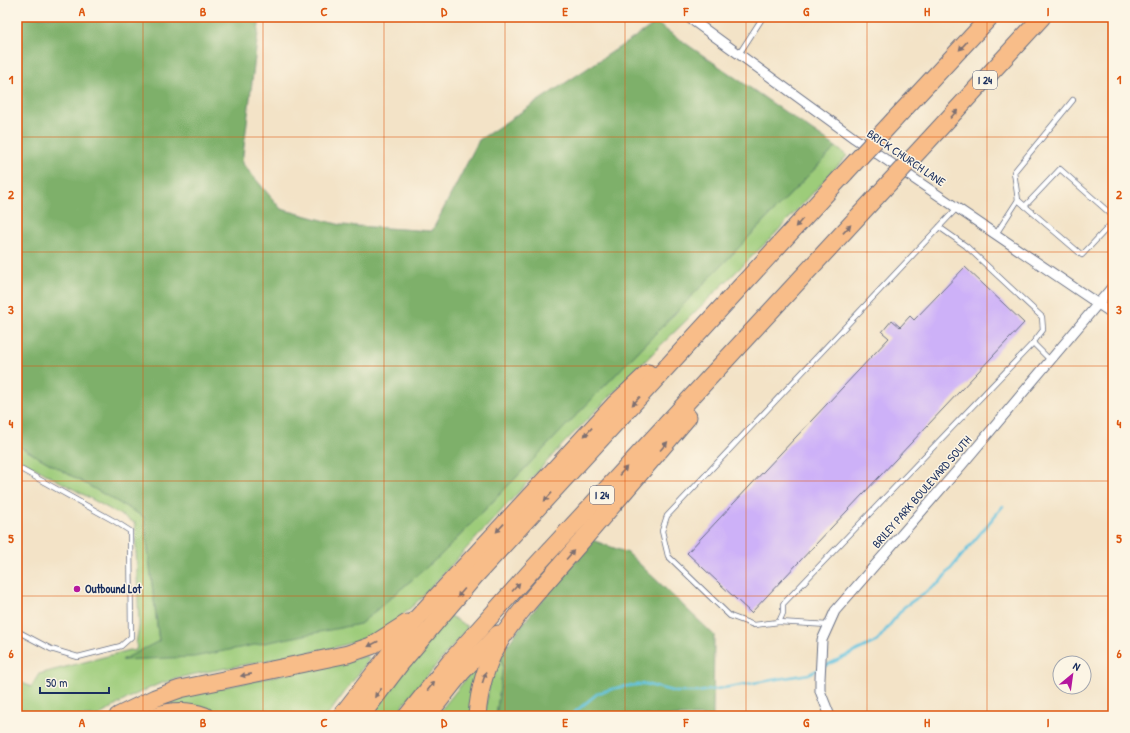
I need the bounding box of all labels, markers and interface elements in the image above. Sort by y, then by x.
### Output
text: A [79,2,86,20]
text: B [200,2,207,20]
text: C [320,2,328,20]
text: D [441,2,448,20]
text: E [562,2,568,20]
text: F [683,2,690,20]
text: G [803,2,810,20]
text: H [924,2,930,20]
text: I [1046,2,1050,20]
one-way arrow [959,41,968,51]
text: 1 [9,70,14,88]
text: 1 [1117,70,1122,88]
road number: I 24 [973,71,997,89]
one-way arrow [949,108,958,119]
street label: BRICK CHURCH LANE [864,125,949,191]
text: 2 [8,185,15,203]
text: 2 [1116,185,1123,203]
one-way arrow [794,218,804,228]
one-way arrow [843,224,852,234]
text: 3 [8,300,14,318]
text: 3 [1116,300,1122,318]
one-way arrow [631,396,641,406]
text: 4 [9,414,14,432]
text: 4 [1117,414,1122,432]
one-way arrow [584,427,593,438]
street label: BRILEY PARK BOULEVARD SOUTH [868,431,976,552]
one-way arrow [659,441,668,451]
one-way arrow [619,466,628,476]
road number: I 24 [590,486,614,504]
one-way arrow [544,492,553,501]
one-way arrow [495,523,505,533]
text: 5 [8,529,14,547]
text: 5 [1116,529,1122,547]
one-way arrow [565,550,574,560]
place label: Outbound Lot [85,580,142,597]
one-way arrow [512,582,521,593]
marker: Outbound Lot [72,584,82,594]
one-way arrow [456,587,465,598]
one-way arrow [367,641,378,647]
text: 6 [8,644,14,662]
text: 6 [1116,644,1122,662]
north arrow [1052,655,1092,695]
text: N [1071,659,1083,674]
scale bar [40,669,109,695]
one-way arrow [481,671,487,683]
one-way arrow [240,672,253,678]
text: 50 m [46,674,67,691]
one-way arrow [427,680,435,691]
one-way arrow [374,688,383,699]
text: A [79,713,86,731]
text: B [200,713,207,731]
text: C [320,713,328,731]
text: D [441,713,448,731]
text: E [562,713,568,731]
text: F [683,713,690,731]
text: G [803,713,810,731]
text: H [924,713,930,731]
text: I [1046,713,1050,731]

